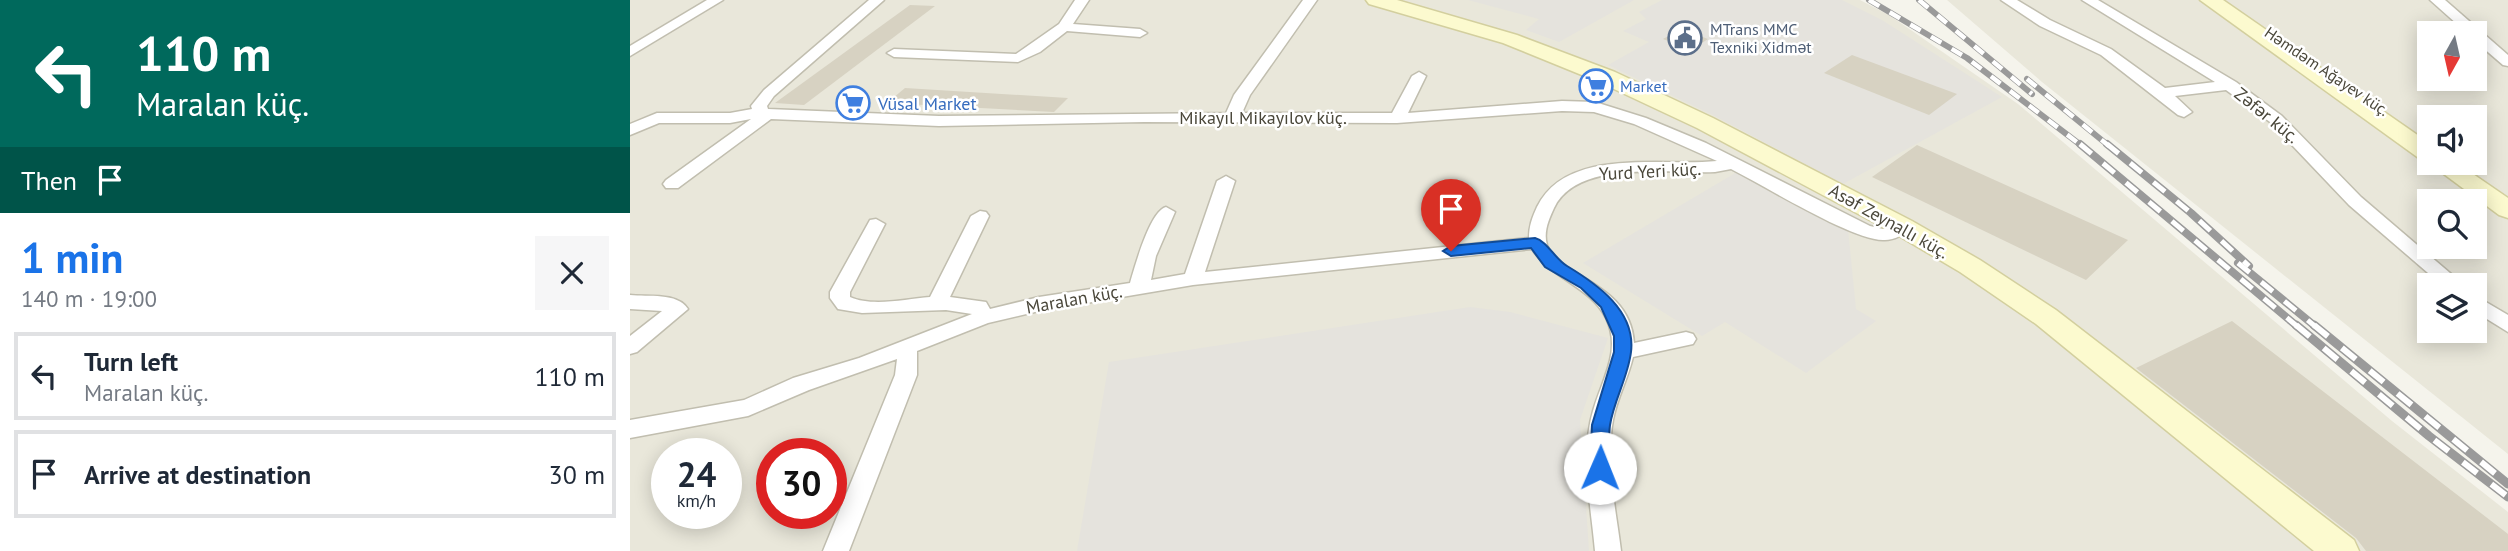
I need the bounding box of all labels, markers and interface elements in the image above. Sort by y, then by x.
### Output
public building icon: MTrans MMC Texniki Xidmət [1666,19,1704,57]
place label: MTrans MMC Texniki Xidmət [1710,19,1812,57]
text: 110 m [136,21,271,85]
north arrow [2417,21,2487,91]
map controls [2417,21,2487,343]
street label: Həmdəm Ağayev küç. [2261,22,2393,120]
icon: left [21,28,112,119]
supermarket icon: Market [1577,67,1615,105]
place label: Market [1620,76,1668,96]
street label: Zəfər küç. [2230,82,2304,148]
text: Maralan küç. [136,83,309,125]
supermarket icon: Vüsal Market [834,84,872,122]
place label: Vüsal Market [877,92,977,115]
button: sound [2417,105,2487,175]
street label: Mikayıl Mikayılov küç. [1179,106,1347,129]
street label: Yurd Yeri küç. [1598,157,1702,185]
icon: arrive [91,161,129,199]
text: Then [21,164,77,197]
pin [1421,179,1481,251]
street label: Asəf Zeynallı küç. [1825,179,1953,263]
button: search [2417,189,2487,259]
icon: arrive [1432,190,1470,228]
text: 1 min [21,230,123,285]
button: close [535,236,609,310]
button: layers [2417,273,2487,343]
street label: Maralan küç. [1024,279,1124,319]
text: 140 m · 19:00 [21,284,157,313]
text: Turn left [84,345,178,378]
icon: left [25,357,63,395]
text: 110 m [534,360,605,393]
text: Maralan küç. [84,378,208,407]
position arrow [1563,431,1637,505]
speed limit sign: 30 [756,438,847,529]
text: 24 [677,451,716,497]
icon: arrive [25,455,63,493]
text: Arrive at destination [84,458,311,491]
text: 30 m [549,458,605,491]
text: km/h [677,489,716,512]

